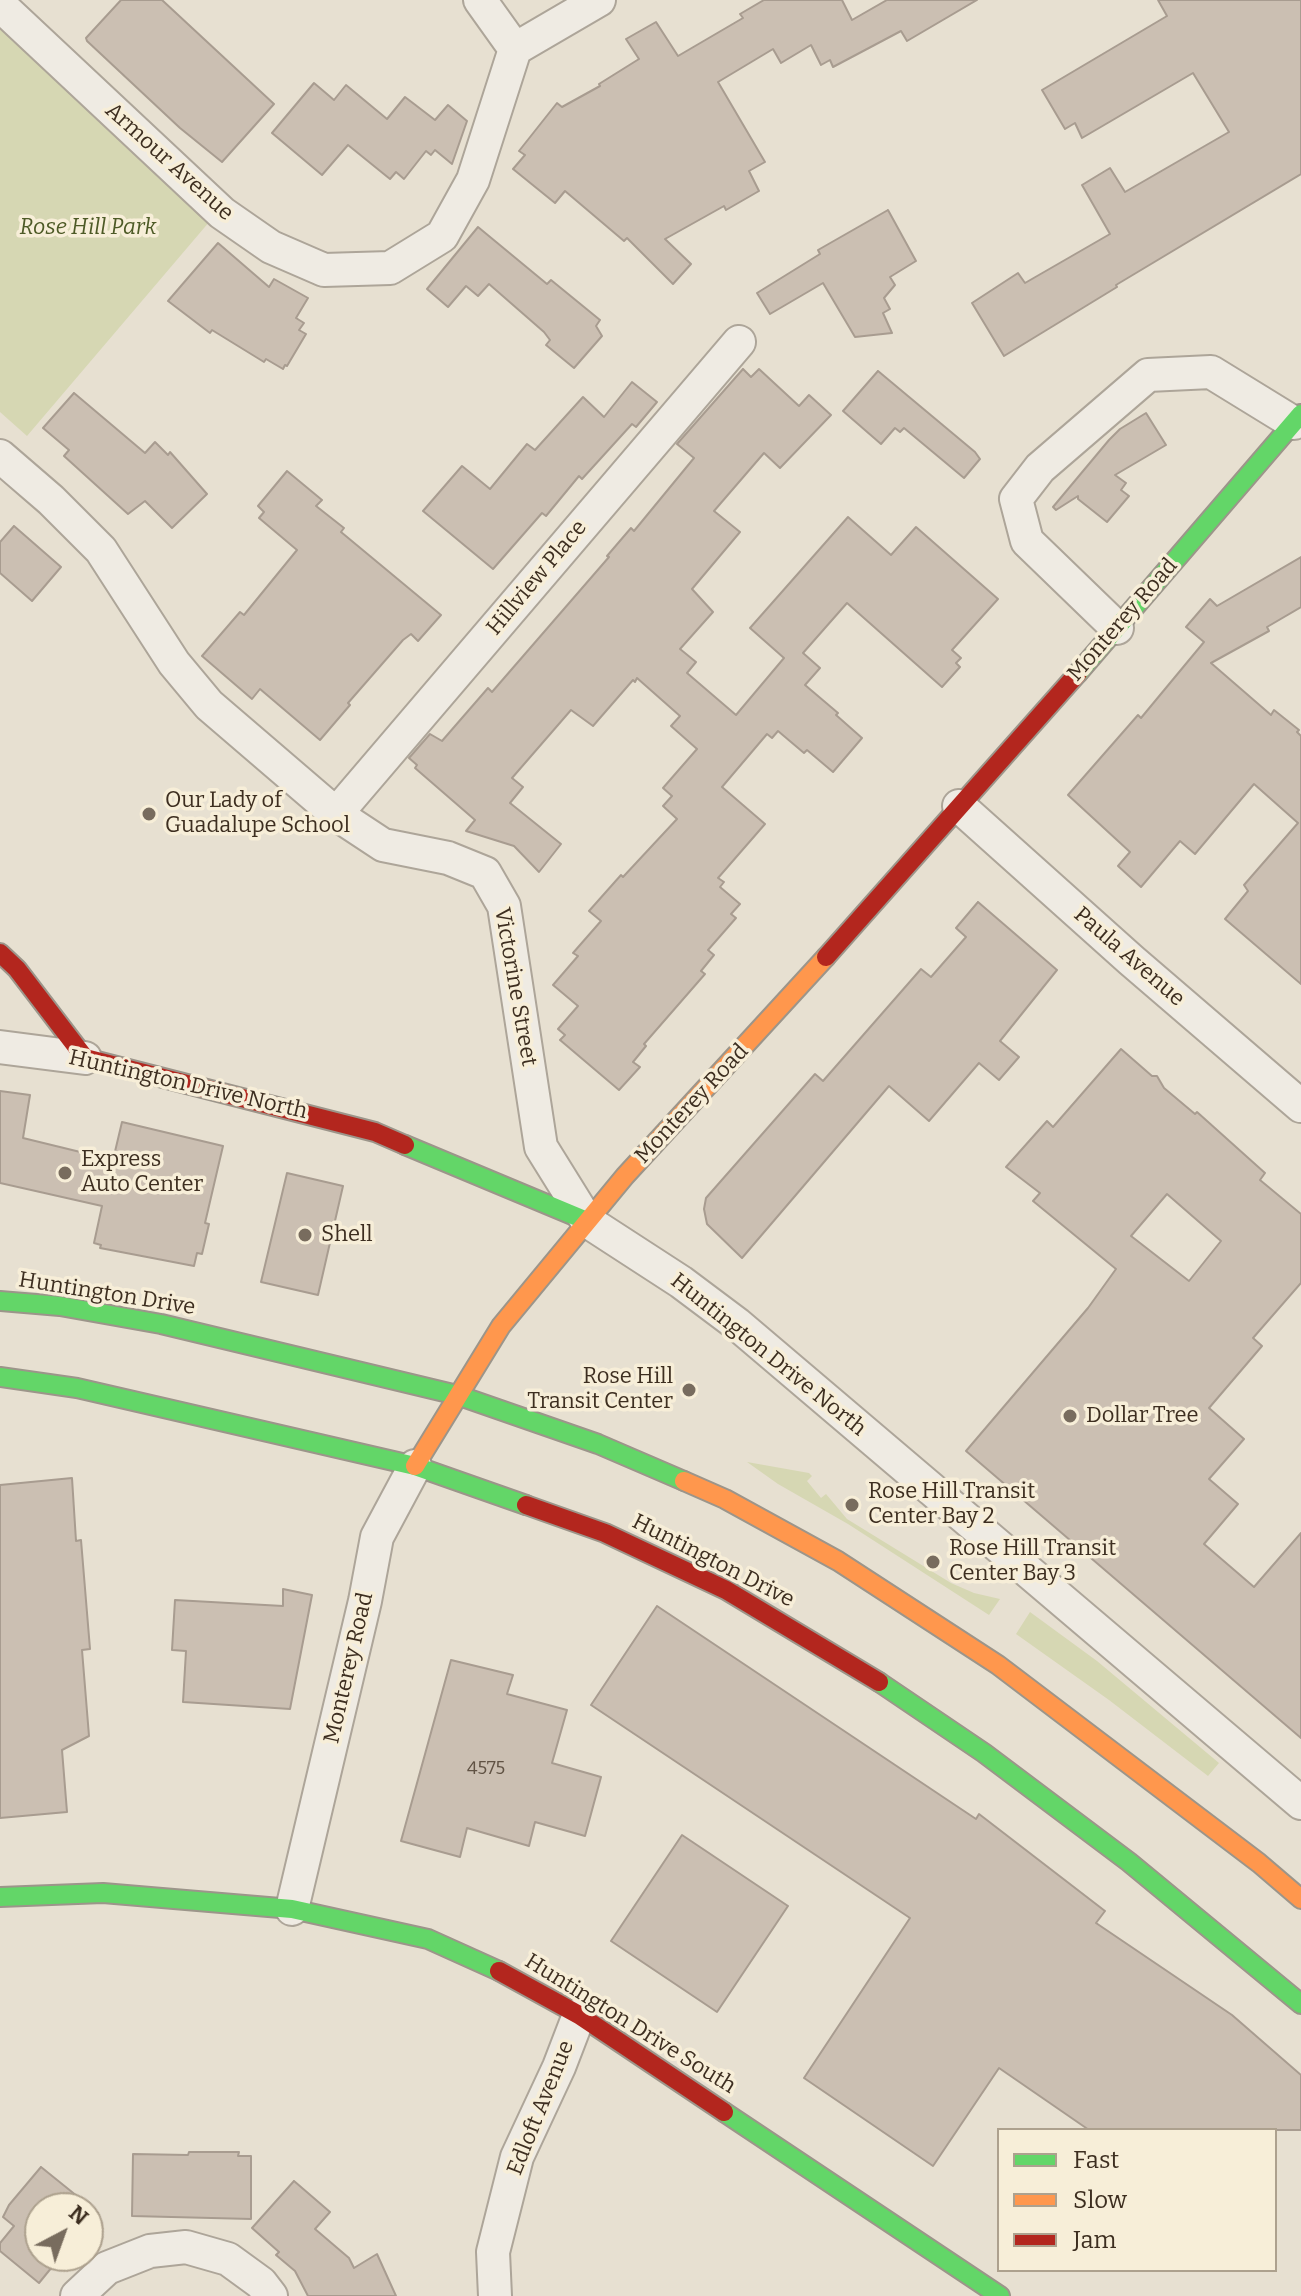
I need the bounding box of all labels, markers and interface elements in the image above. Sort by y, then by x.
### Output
street label: Armour Avenue [99,98,239,226]
park label: Rose Hill Park [20,215,156,241]
street label: Hillview Place [481,515,593,641]
street label: Monterey Road [1063,553,1183,687]
place label: Our Lady of Guadalupe School [165,788,350,840]
marker: Our Lady of Guadalupe School [140,805,158,823]
street label: Paula Avenue [1068,902,1190,1012]
street label: Victorine Street [488,906,542,1068]
street label: Monterey Road [630,1039,754,1169]
street label: Huntington Drive North [66,1045,310,1125]
place label: Express Auto Center [81,1147,203,1198]
marker: Express Auto Center [56,1164,74,1182]
place label: Shell [321,1222,373,1248]
marker: Shell [296,1226,314,1244]
street label: Huntington Drive [17,1267,197,1321]
street label: Huntington Drive North [665,1268,871,1442]
place label: Rose Hill Transit Center [527,1364,673,1416]
marker: Rose Hill Transit Center [680,1381,698,1399]
place label: Dollar Tree [1086,1403,1198,1429]
marker: Dollar Tree [1061,1407,1079,1425]
place label: Rose Hill Transit Center Bay 2 [868,1479,1035,1530]
marker: Rose Hill Transit Center Bay 2 [843,1496,861,1514]
street label: Huntington Drive [627,1509,799,1613]
place label: Rose Hill Transit Center Bay 3 [949,1536,1116,1588]
marker: Rose Hill Transit Center Bay 3 [924,1553,942,1571]
street label: Monterey Road [319,1590,379,1746]
house number: 4575 [467,1758,505,1780]
street label: Huntington Drive South [520,1948,740,2100]
street label: Edloft Avenue [502,2037,580,2179]
legend [997,2128,1277,2272]
text: Fast [1073,2146,1119,2174]
text: Slow [1073,2186,1127,2214]
north arrow [24,2192,104,2272]
text: N [63,2199,94,2231]
text: Jam [1073,2226,1116,2254]

